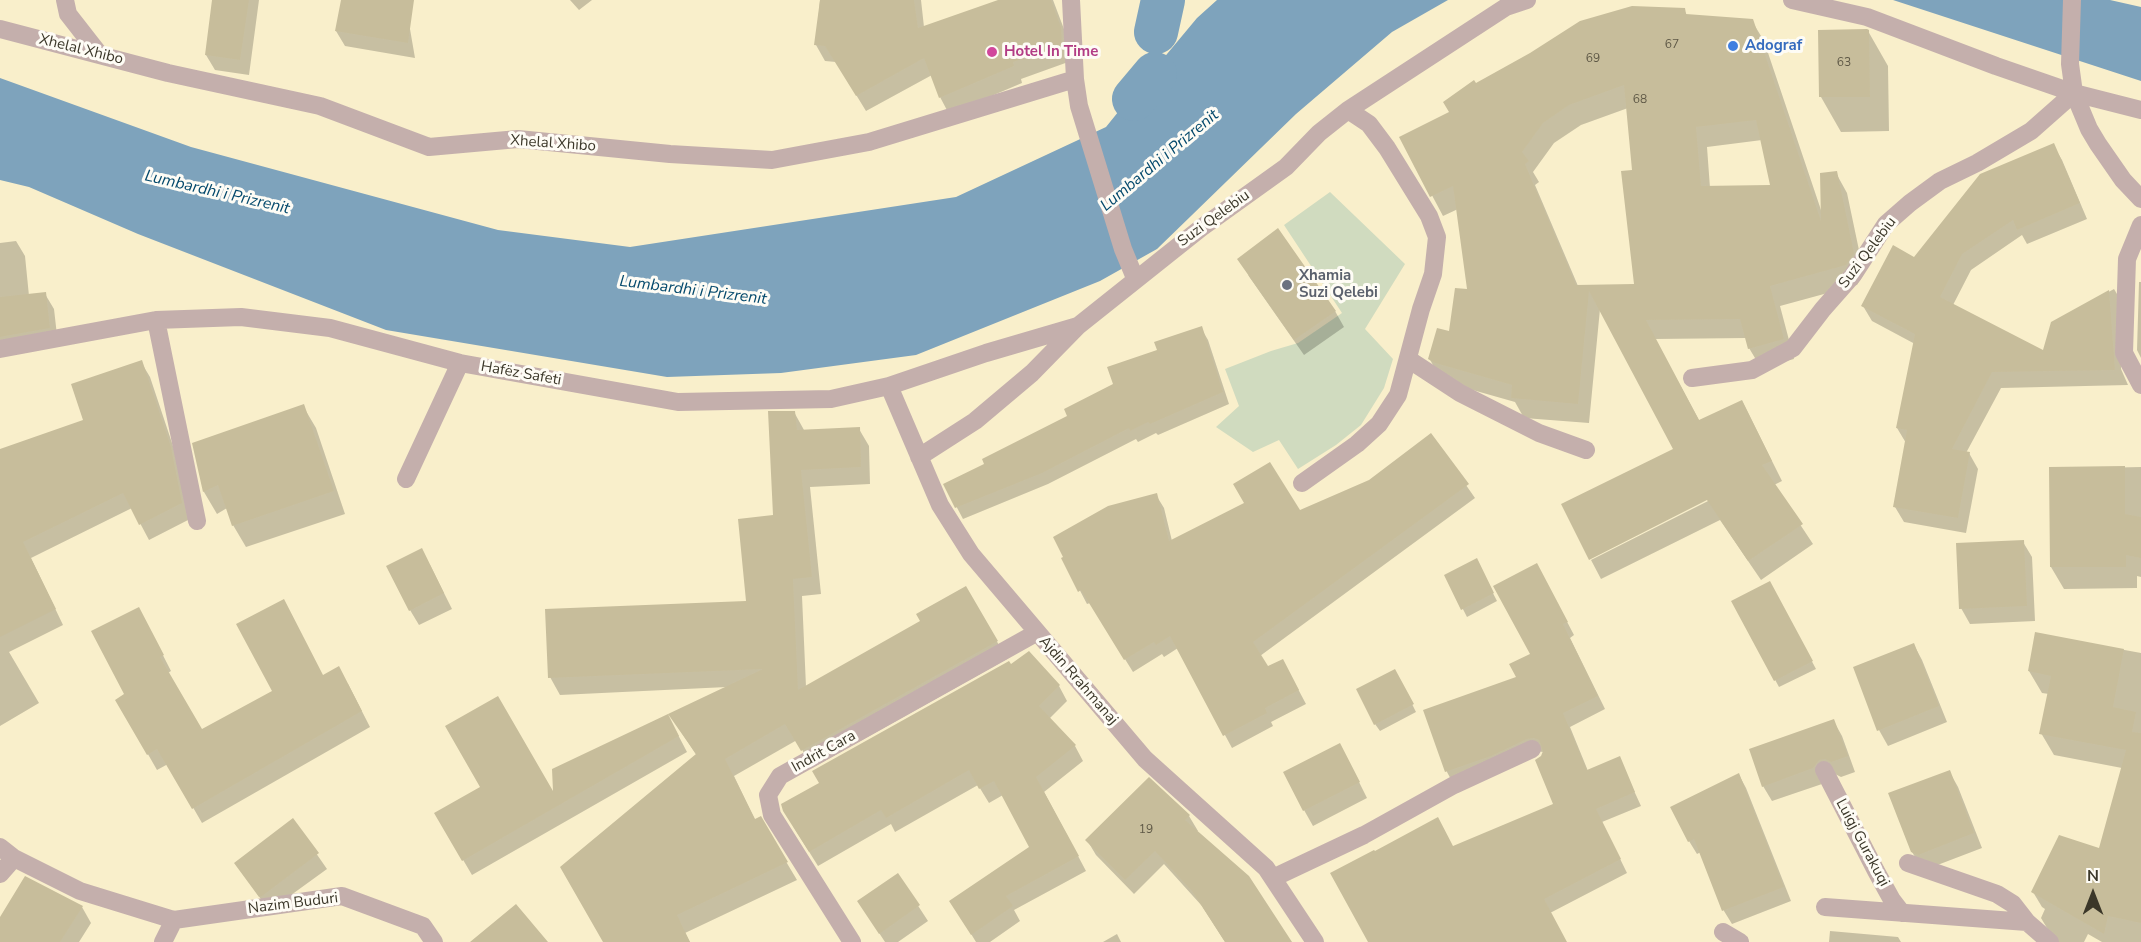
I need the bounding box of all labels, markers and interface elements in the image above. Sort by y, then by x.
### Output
street label: Xhelal Xhibo [37,31,125,69]
place label: Adograf [1745,37,1802,55]
house number: 67 [1665,38,1679,52]
marker: Adograf [1726,39,1740,53]
place label: Hotel In Time [1004,43,1098,61]
marker: Hotel In Time [985,45,999,59]
house number: 69 [1586,52,1600,66]
house number: 63 [1837,56,1851,70]
house number: 68 [1633,93,1647,107]
water label: Lumbardhi i Prizrenit [1097,106,1223,216]
street label: Xhelal Xhibo [510,132,596,156]
water label: Lumbardhi i Prizrenit [143,167,291,219]
street label: Suzi Qelebiu [1175,187,1253,251]
street label: Suzi Qelebiu [1835,214,1901,292]
place label: Xhamia Suzi Qelebi [1299,267,1378,302]
water label: Lumbardhi i Prizrenit [618,272,768,310]
marker: Xhamia Suzi Qelebi [1280,278,1294,292]
street label: Hafëz Safeti [479,358,563,390]
street label: Ajdin Rrahmanaj [1035,633,1121,729]
street label: Indrit Cara [789,727,859,777]
street label: Luigj Gurakuqi [1831,796,1893,890]
house number: 19 [1139,823,1153,837]
north arrow [2063,864,2123,924]
text: N [2087,865,2099,887]
street label: Nazim Buduri [247,890,339,918]

